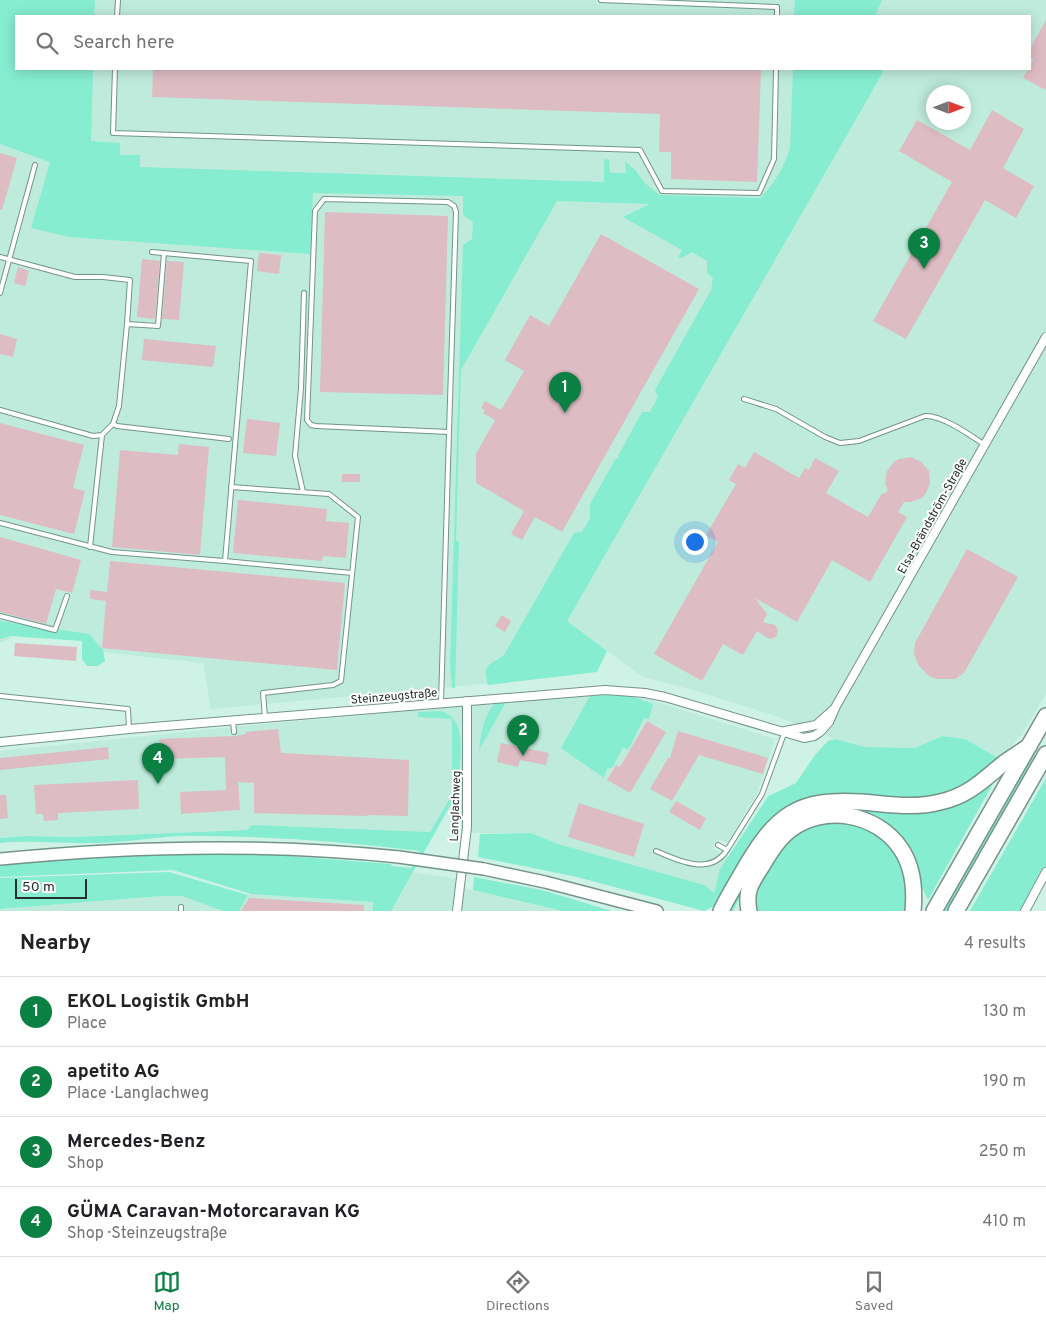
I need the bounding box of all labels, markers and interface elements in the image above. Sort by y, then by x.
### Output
search box [15,15,1031,70]
icon: search [33,29,61,57]
text: Search here [73,31,175,55]
north arrow [926,85,971,130]
pin: 3 [908,228,940,269]
pin: 1 [549,372,581,413]
street label: Elsa-Brändström-Straße [894,456,971,577]
your location [682,529,708,555]
street label: Steinzeugstraße [350,685,438,709]
pin: 2 [507,715,539,756]
pin: 4 [142,743,174,784]
street label: Langlachweg [447,770,465,842]
scale bar [15,876,88,899]
text: 50 m [22,879,55,896]
text: Nearby [20,930,91,957]
text: 4 results [964,934,1026,954]
text: EKOL Logistik GmbH [67,990,249,1014]
text: 1 [33,1002,39,1022]
text: 130 m [983,1002,1026,1022]
text: Place [67,1014,107,1034]
text: apetito AG [67,1060,160,1084]
text: 2 [31,1072,41,1092]
text: 190 m [983,1072,1026,1092]
text: Place · Langlachweg [67,1084,209,1104]
text: Mercedes-Benz [67,1130,206,1154]
text: 3 [31,1142,41,1162]
text: 250 m [979,1142,1026,1162]
text: Shop [67,1154,104,1174]
text: GÜMA Caravan-Motorcaravan KG [67,1200,360,1224]
text: 4 [31,1212,41,1232]
text: 410 m [983,1212,1026,1232]
text: Shop · Steinzeugstraße [67,1224,227,1244]
tab: Map [153,1268,181,1315]
tab: Directions [486,1268,550,1315]
tab: Saved [855,1268,893,1315]

